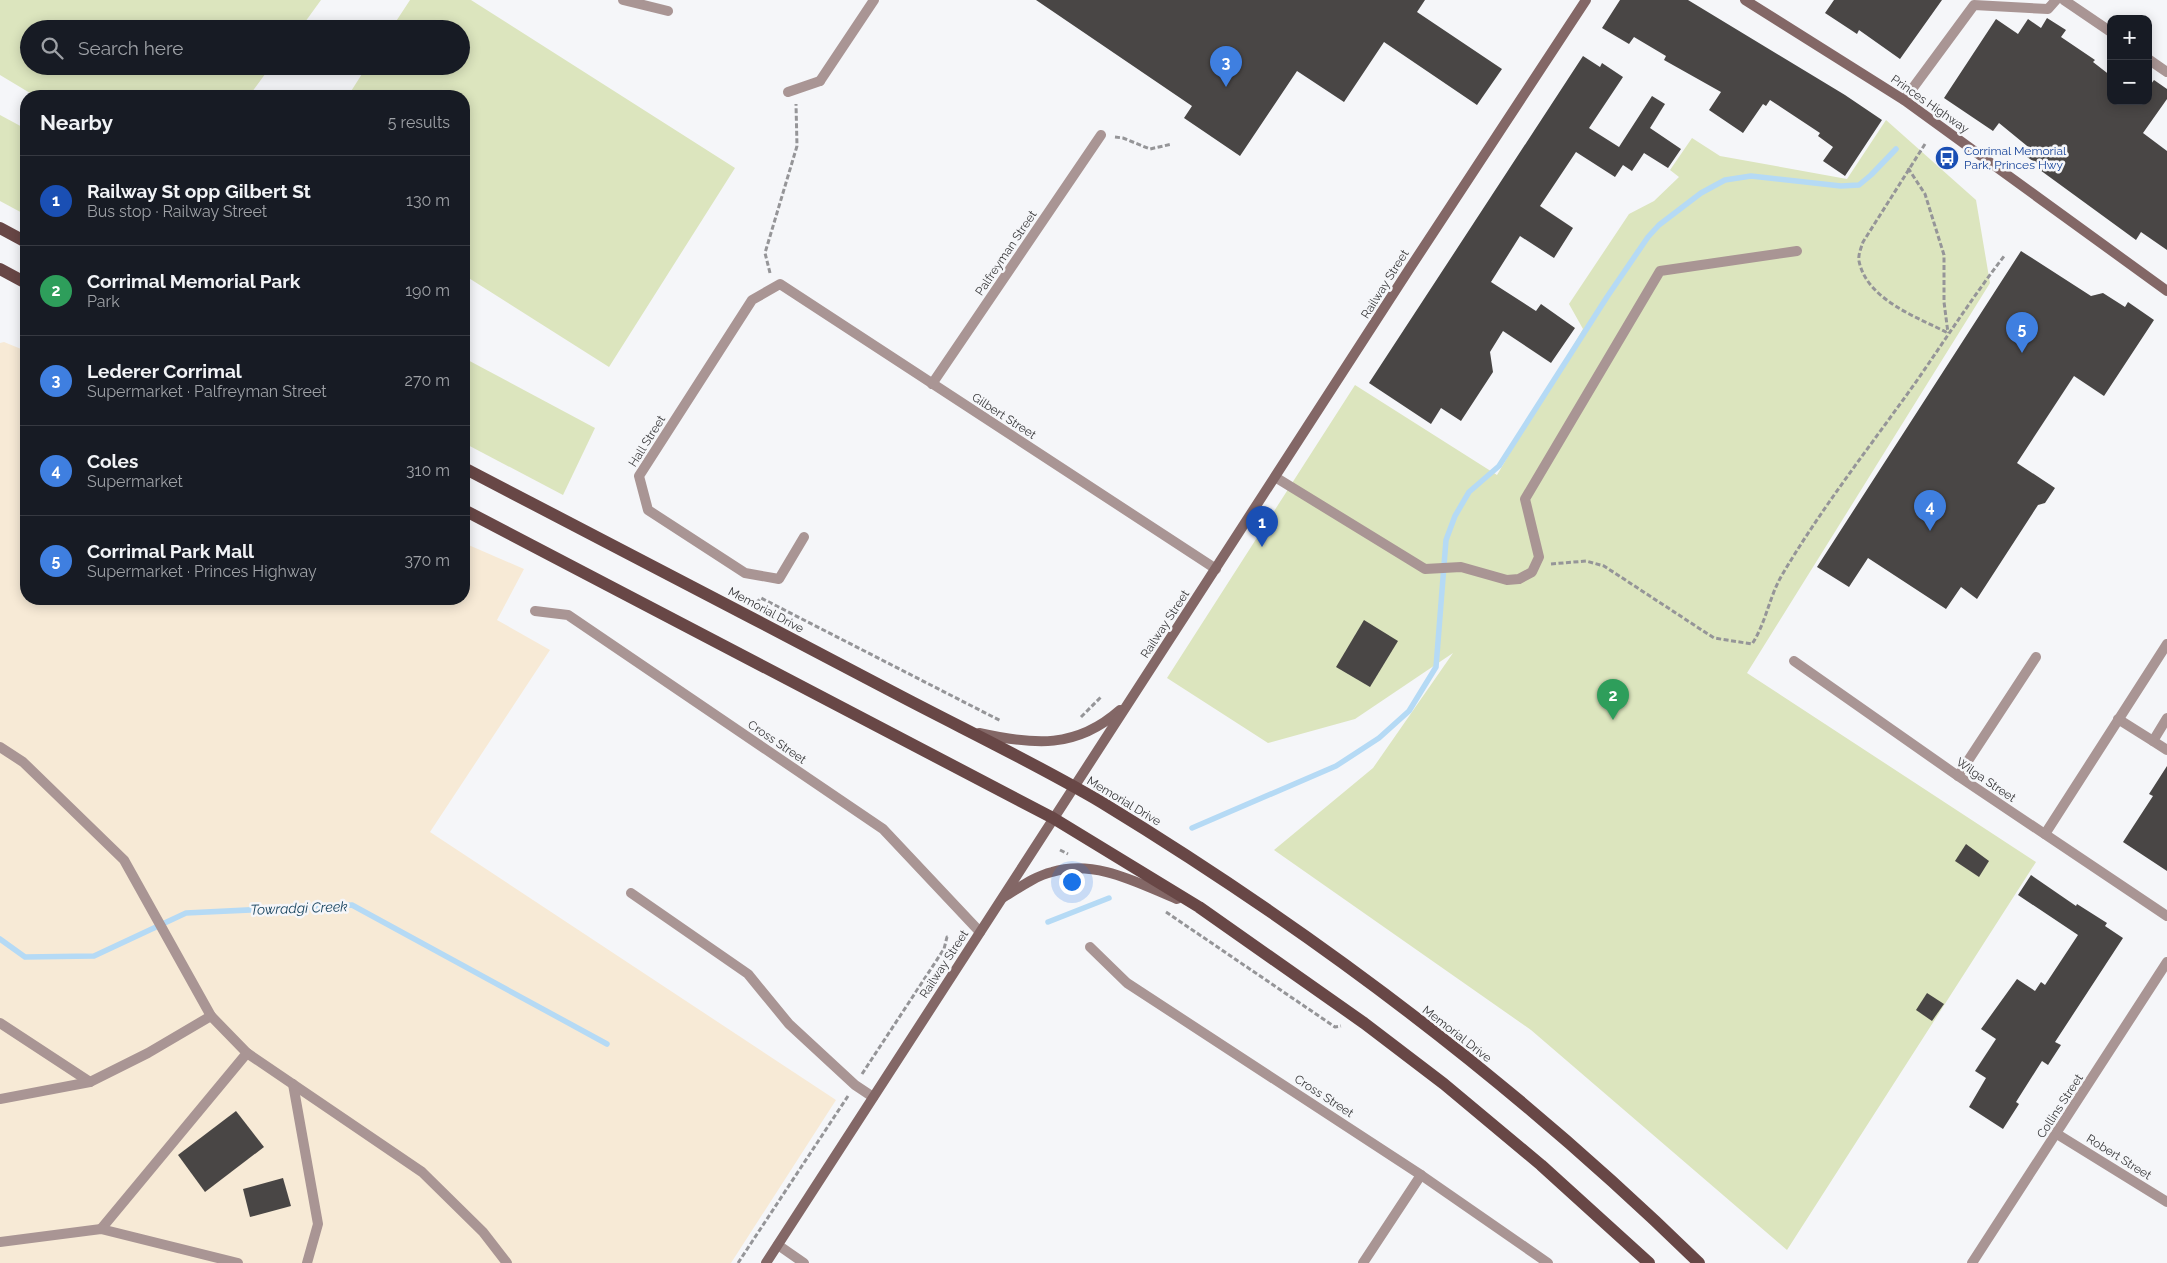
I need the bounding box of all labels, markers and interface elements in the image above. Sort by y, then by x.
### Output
map controls [2107,15,2152,105]
button: + [2107,15,2152,60]
search box [20,20,470,75]
icon: search [38,34,66,62]
text: Search here [78,37,184,59]
pin: 3 [1210,46,1242,87]
button: − [2107,60,2152,105]
street label: Princes Highway [1888,72,1972,136]
text: Nearby [40,110,113,135]
text: 5 results [388,113,450,132]
place label: Corrimal Memorial Park, Princes Hwy [1964,144,2067,172]
bus stop icon: Corrimal Memorial Park, Princes Hwy [1934,145,1960,171]
text: Railway St opp Gilbert St [87,180,311,202]
text: 1 [52,191,60,210]
text: 130 m [406,191,450,210]
text: Bus stop · Railway Street [87,202,267,221]
street label: Palfreyman Street [972,208,1040,298]
street label: Railway Street [1358,247,1412,321]
text: Corrimal Memorial Park [87,270,300,292]
text: 2 [51,281,61,300]
text: 190 m [405,281,450,300]
text: Park [87,292,120,311]
pin: 5 [2006,312,2038,353]
text: Lederer Corrimal [87,360,242,382]
text: 3 [52,371,60,390]
text: 270 m [405,371,450,390]
text: Supermarket · Palfreyman Street [87,382,327,401]
street label: Gilbert Street [969,390,1039,442]
street label: Hall Street [626,413,668,469]
text: Coles [87,450,138,472]
text: 4 [51,461,61,480]
text: 310 m [406,461,450,480]
text: Supermarket [87,472,183,491]
pin: 4 [1914,490,1946,531]
pin: 1 [1246,506,1278,547]
text: Corrimal Park Mall [87,540,254,562]
text: 5 [52,551,60,570]
text: 370 m [404,551,450,570]
text: Supermarket · Princes Highway [87,562,317,581]
street label: Memorial Drive [726,584,806,636]
street label: Railway Street [1138,587,1192,661]
pin: 2 [1597,679,1629,720]
street label: Cross Street [745,717,809,767]
street label: Wilga Street [1954,755,2018,805]
street label: Memorial Drive [1085,773,1163,829]
your location [1059,869,1085,895]
water label: Towradgi Creek [250,898,348,918]
street label: Railway Street [917,927,971,1001]
street label: Memorial Drive [1420,1003,1494,1065]
street label: Collins Street [2034,1071,2086,1141]
street label: Cross Street [1292,1072,1356,1120]
street label: Robert Street [2084,1132,2154,1182]

